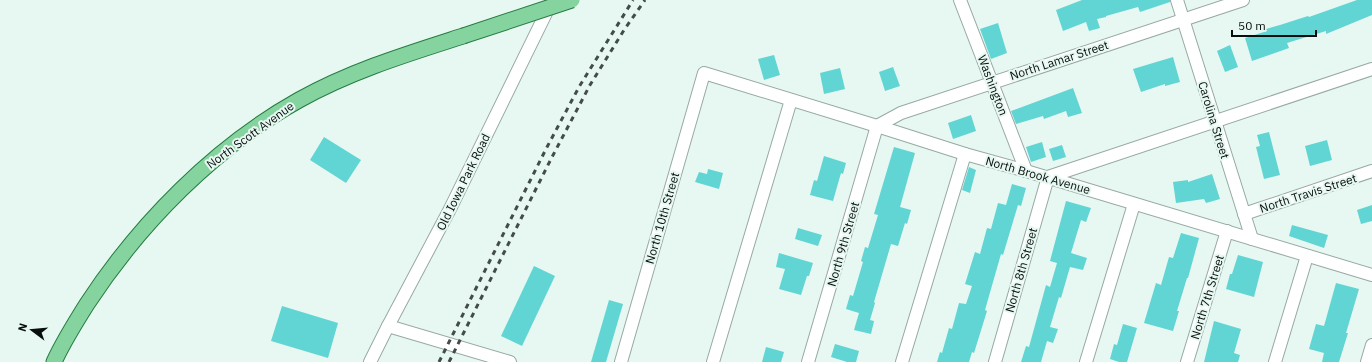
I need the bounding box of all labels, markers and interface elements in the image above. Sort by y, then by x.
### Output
scale bar [1232,12,1316,38]
text: 50 m [1238,18,1266,33]
street label: North Lamar Street [1008,37,1110,83]
street label: Washington [975,53,1011,117]
street label: Carolina Street [1195,79,1233,161]
street label: North Scott Avenue [203,98,297,172]
street label: Old Iowa Park Road [433,131,493,233]
street label: North Brook Avenue [984,153,1093,197]
street label: North 10th Street [642,170,682,266]
street label: North Travis Street [1258,170,1358,216]
street label: North 9th Street [824,200,862,288]
street label: North 8th Street [1002,226,1040,314]
street label: North 7th Street [1187,253,1227,341]
north arrow [12,310,52,350]
text: N [15,321,30,333]

